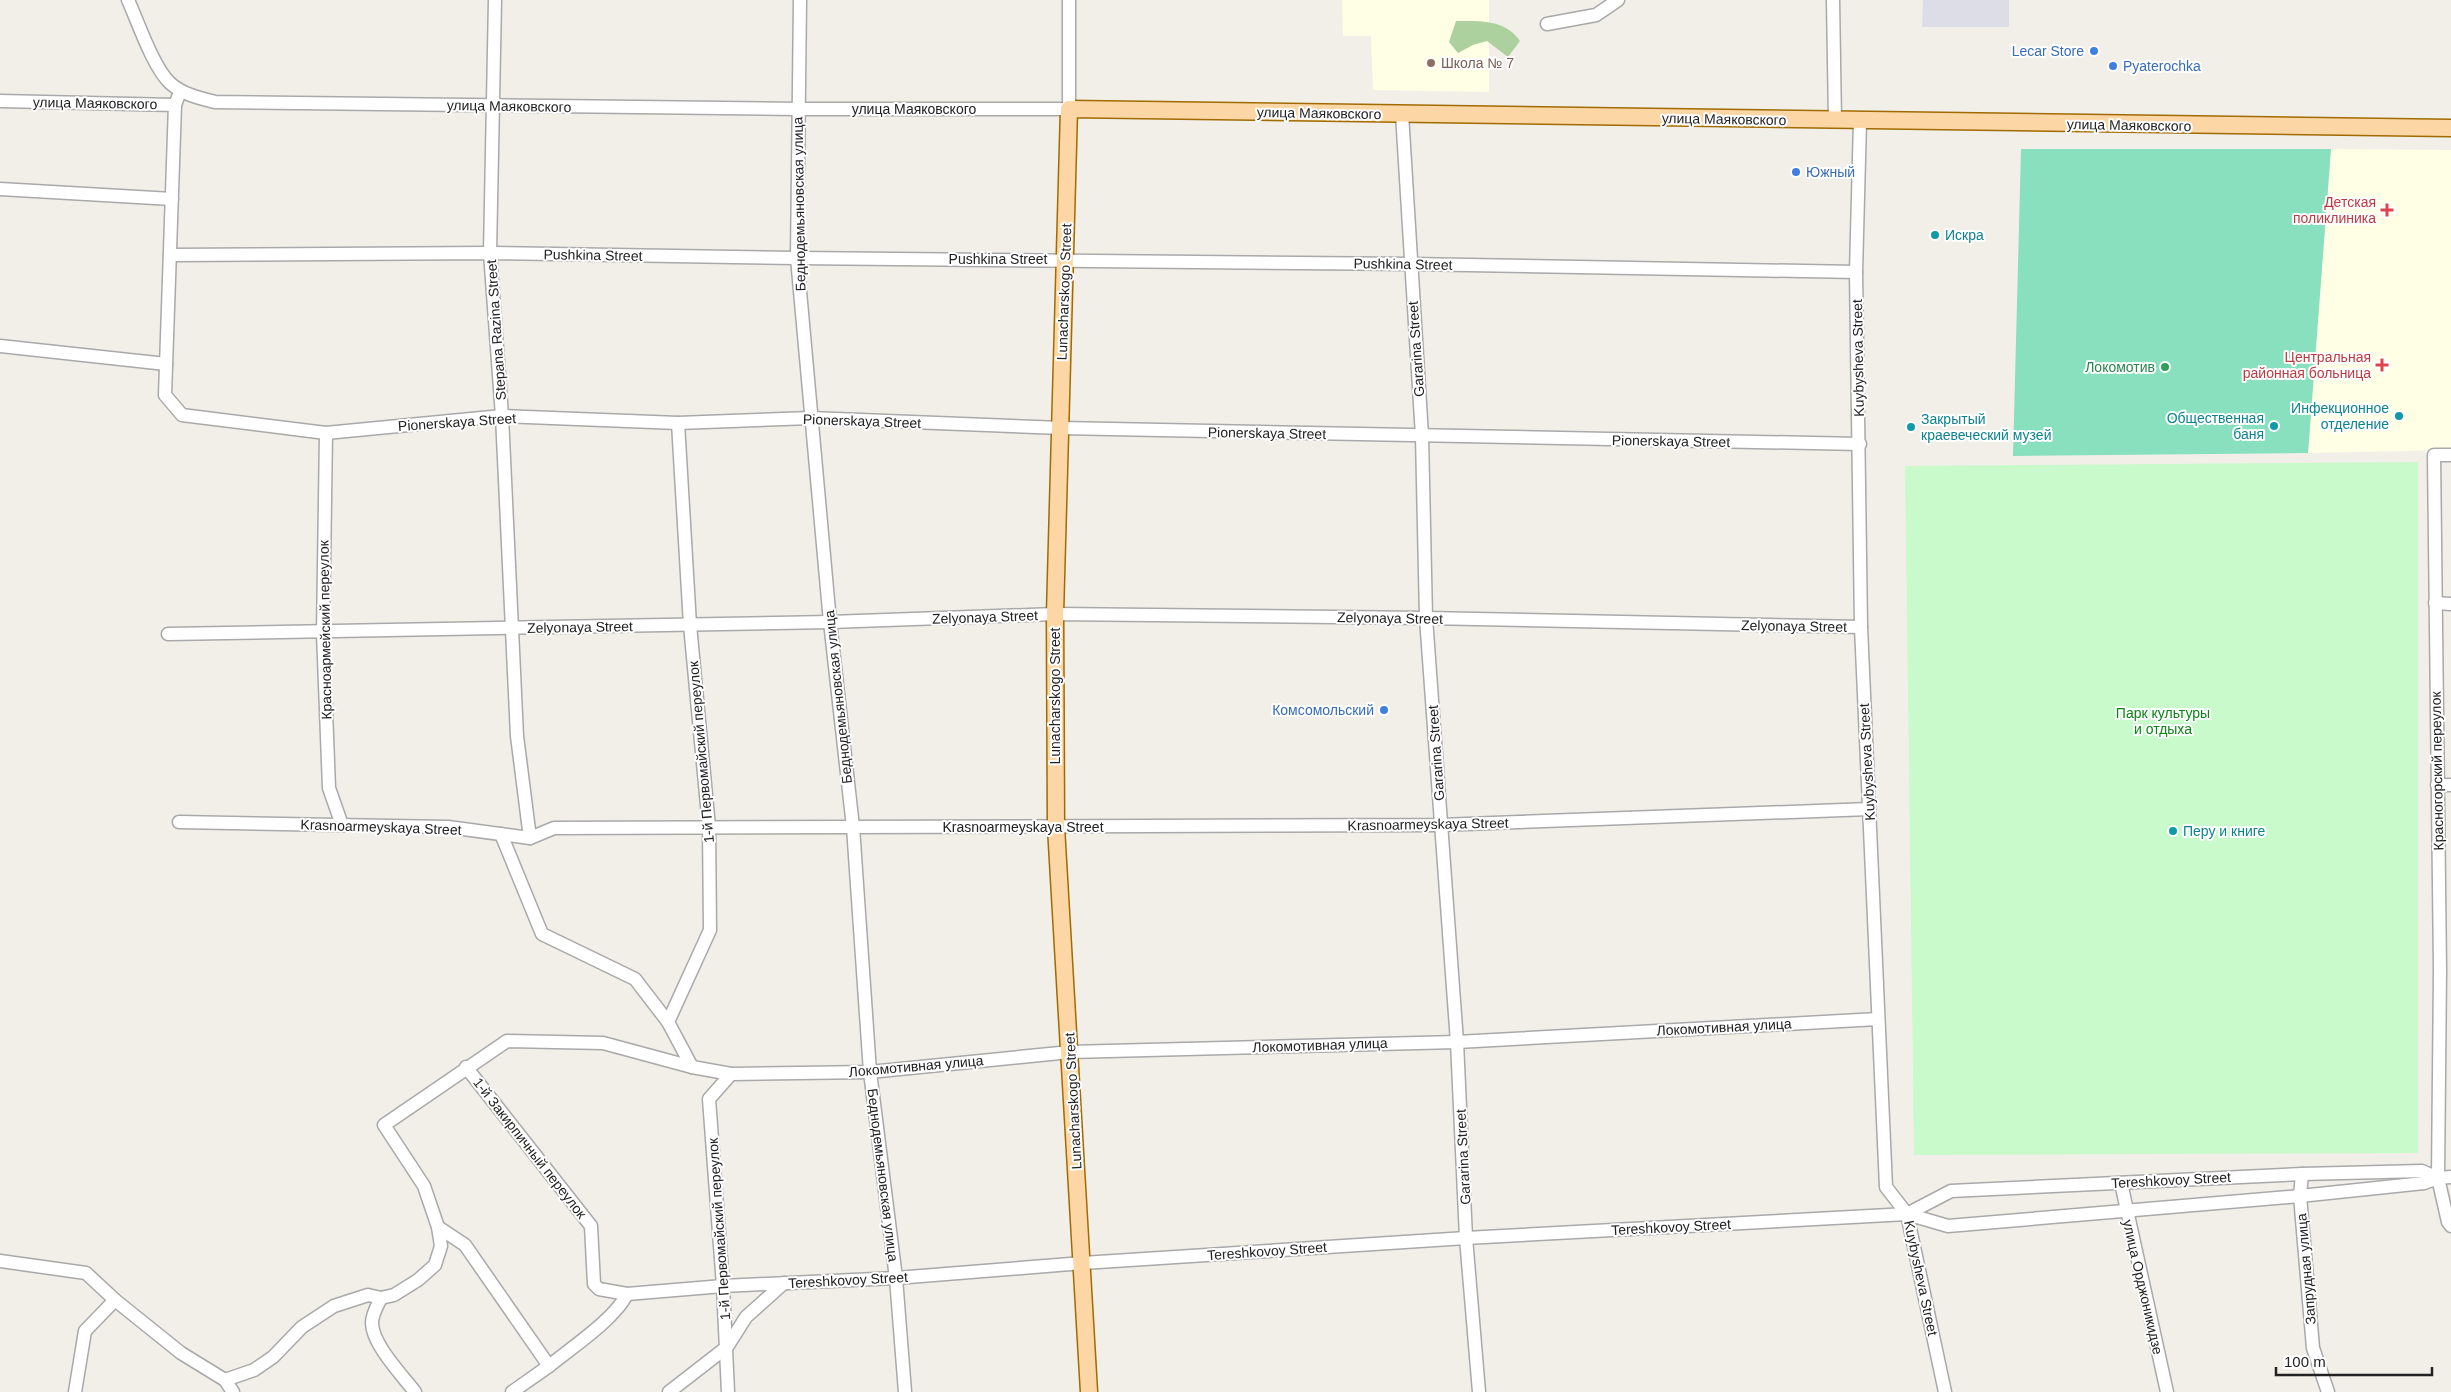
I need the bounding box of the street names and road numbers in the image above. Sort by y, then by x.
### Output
street label: улица Маяковского [33,94,158,112]
street label: улица Маяковского [447,97,572,115]
street label: улица Маяковского [852,101,976,117]
street label: улица Маяковского [1257,104,1382,122]
street label: улица Маяковского [1662,110,1787,128]
street label: Беднодемьяновская улица [789,116,809,291]
street label: улица Маяковского [2067,116,2192,134]
street label: Lunacharskogo Street [1054,223,1074,361]
street label: Pushkina Street [543,246,643,264]
street label: Pushkina Street [949,251,1048,267]
street label: Pushkina Street [1353,255,1453,273]
street label: Stepana Razina Street [483,259,509,401]
street label: Kuybysheva Street [1849,299,1867,417]
street label: Gararina Street [1405,301,1427,397]
street label: Pionerskaya Street [397,410,517,434]
street label: Pionerskaya Street [803,411,921,431]
street label: Pionerskaya Street [1208,424,1326,442]
street label: Pionerskaya Street [1612,432,1730,450]
street label: Красноармейский переулок [315,539,335,720]
street label: Zelyonaya Street [932,607,1038,627]
street label: Беднодемьяновская улица [821,609,855,785]
street label: Zelyonaya Street [1337,609,1443,627]
street label: Zelyonaya Street [1741,617,1847,635]
street label: Zelyonaya Street [527,618,633,636]
street label: Lunacharskogo Street [1047,627,1063,764]
street label: 1-й Первомайский переулок [685,660,717,844]
street label: Красногорский переулок [2428,691,2446,851]
street label: Kuybysheva Street [1856,703,1878,821]
street label: Gararina Street [1425,705,1447,801]
street label: Krasnoarmeyskaya Street [1347,815,1509,833]
street label: Krasnoarmeyskaya Street [300,816,462,838]
street label: Krasnoarmeyskaya Street [942,819,1104,835]
street label: Локомотивная улица [1656,1015,1792,1039]
street label: Lunacharskogo Street [1061,1032,1085,1170]
street label: Локомотивная улица [1252,1035,1388,1055]
street label: Локомотивная улица [848,1052,984,1080]
street label: 1-й Закирпичный переулок [470,1074,590,1222]
street label: Беднодемьяновская улица [864,1087,902,1263]
street label: Gararina Street [1453,1109,1473,1205]
street label: 1-й Первомайский переулок [705,1137,733,1321]
street label: Tereshkovoy Street [2111,1169,2231,1191]
street label: Запрудная улица [2293,1212,2319,1325]
street label: Tereshkovoy Street [1611,1216,1731,1238]
street label: улица Орджоникидзе [2120,1218,2166,1356]
street label: Kuybysheva Street [1901,1219,1941,1337]
street label: Tereshkovoy Street [1207,1239,1327,1263]
street label: Tereshkovoy Street [788,1269,908,1291]

